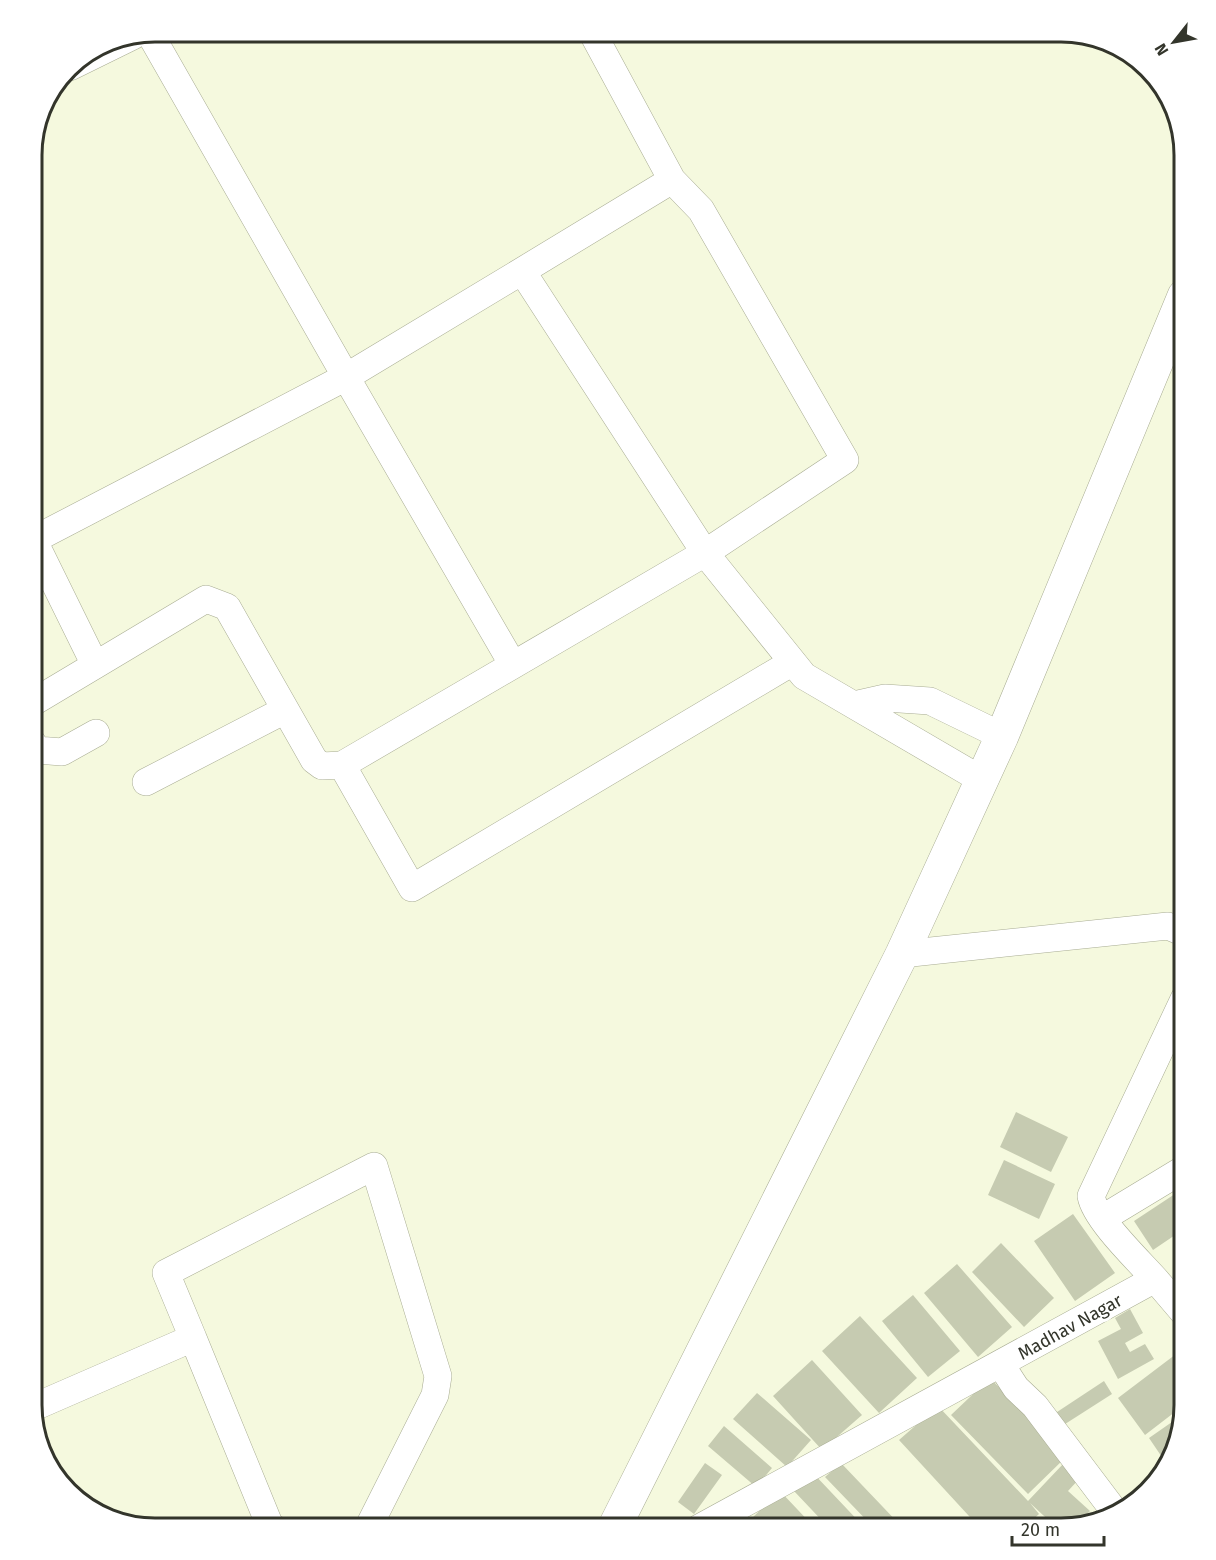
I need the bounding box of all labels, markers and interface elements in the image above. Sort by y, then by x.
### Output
north arrow [1144,12,1204,72]
text: N [1151,40,1172,59]
street label: Madhav Nagar [1014,1289,1126,1365]
scale bar [1012,1509,1104,1547]
text: 20 m [1021,1519,1060,1541]

